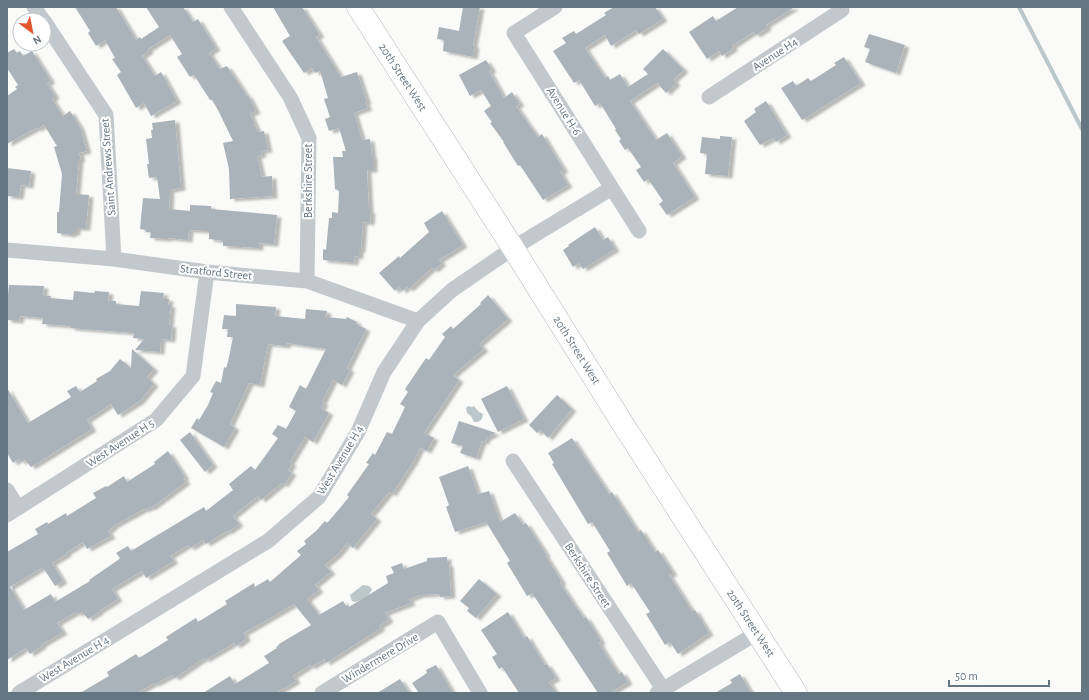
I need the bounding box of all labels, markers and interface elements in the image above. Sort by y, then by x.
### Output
north arrow [12,12,52,52]
text: N [31,33,43,47]
street label: Avenue H4 [750,35,800,73]
street label: 20th Street West [377,41,429,113]
street label: Avenue H-6 [545,85,584,137]
street label: Saint Andrews Street [99,118,117,216]
street label: Berkshire Street [302,144,314,218]
street label: Stratford Street [180,262,253,282]
street label: 20th Street West [551,314,603,386]
street label: West Avenue H 5 [84,417,156,469]
street label: West Avenue H 4 [315,423,366,497]
street label: Berkshire Street [563,541,613,610]
street label: 20th Street West [725,587,777,659]
street label: Windermere Drive [340,630,420,686]
street label: West Avenue H 4 [37,633,111,684]
scale bar [949,662,1049,688]
text: 50 m [955,670,978,682]

